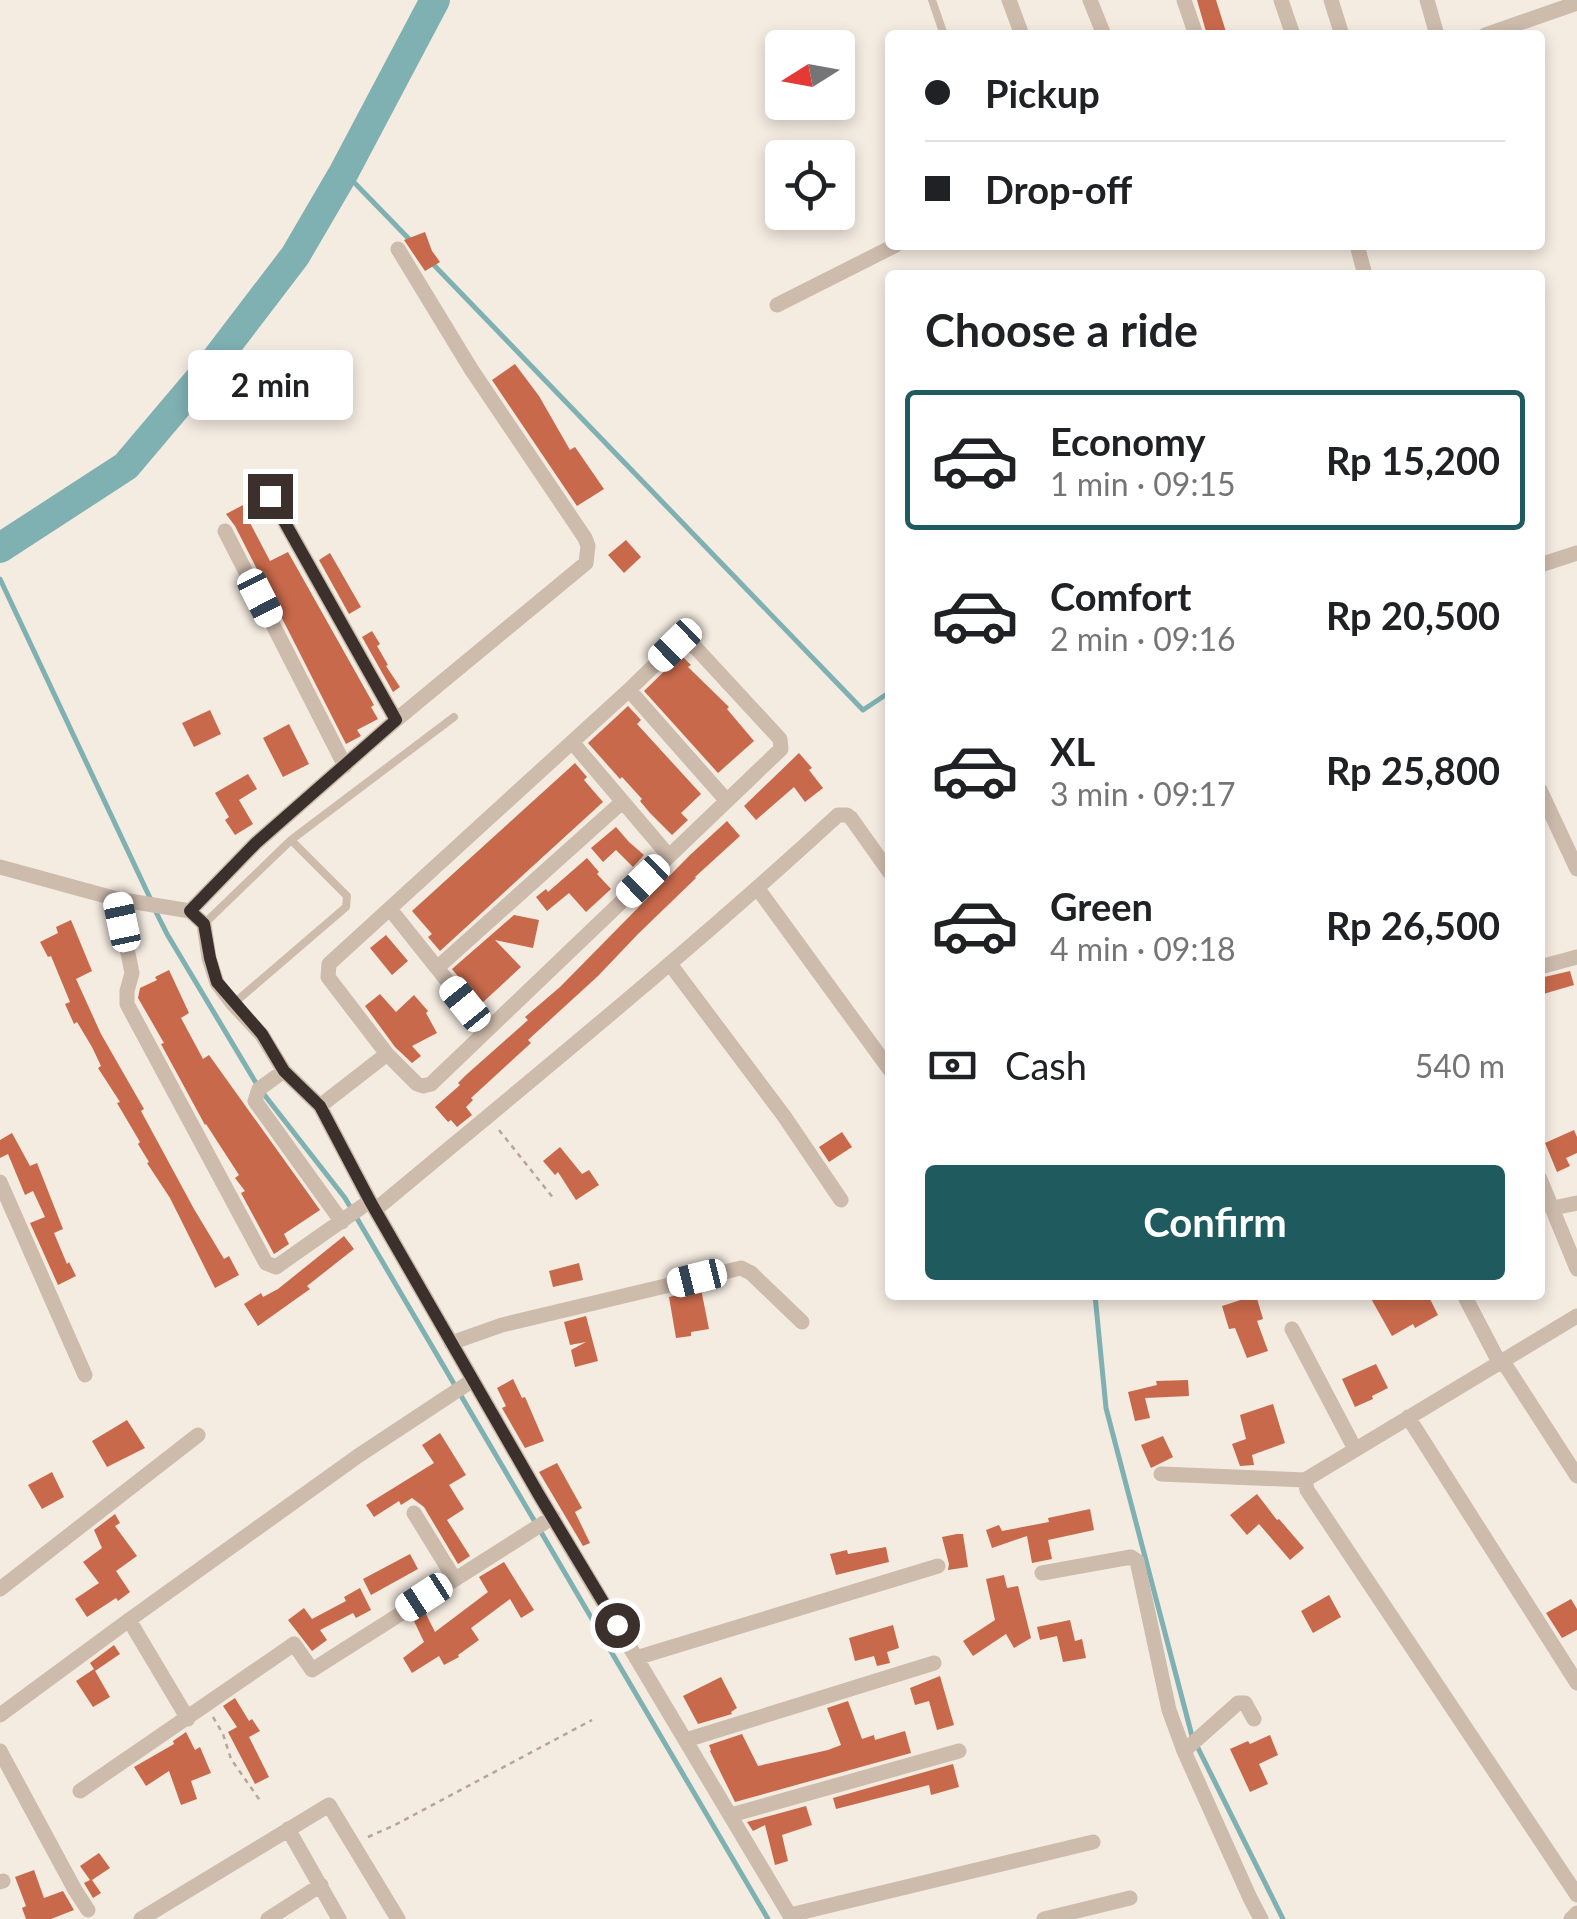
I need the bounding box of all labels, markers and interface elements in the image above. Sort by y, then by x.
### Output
north arrow [765,30,855,120]
map controls [765,30,855,230]
text: Pickup [985,70,1100,116]
button: locate [765,140,855,230]
text: Drop-off [985,166,1132,212]
text: Choose a ride [925,303,1198,357]
callout: 2 min [188,351,352,421]
text: 2 min [231,365,310,404]
icon: car [930,415,1020,505]
text: Economy [1050,418,1205,464]
text: Rp 15,200 [1326,437,1500,483]
text: 1 min · 09:15 [1050,464,1236,503]
route end [248,474,293,519]
car [233,564,287,632]
icon: car [930,570,1020,660]
text: Comfort [1050,573,1191,619]
text: Rp 20,500 [1326,592,1500,638]
car [643,613,707,677]
text: 2 min · 09:16 [1050,619,1236,658]
icon: car [930,725,1020,815]
text: XL [1050,728,1095,774]
text: Rp 25,800 [1326,747,1500,793]
text: 3 min · 09:17 [1050,774,1236,813]
car [611,849,675,913]
icon: car [930,880,1020,970]
text: Green [1050,883,1153,929]
car [101,890,143,954]
text: Rp 26,500 [1326,902,1500,948]
text: 4 min · 09:18 [1050,929,1236,968]
car [434,971,496,1037]
icon: cash [925,1038,980,1093]
text: Cash [1005,1042,1087,1088]
text: 540 m [1415,1046,1505,1085]
button: Confirm [925,1165,1505,1280]
car [664,1256,730,1300]
car [391,1568,457,1626]
route start [595,1603,640,1648]

